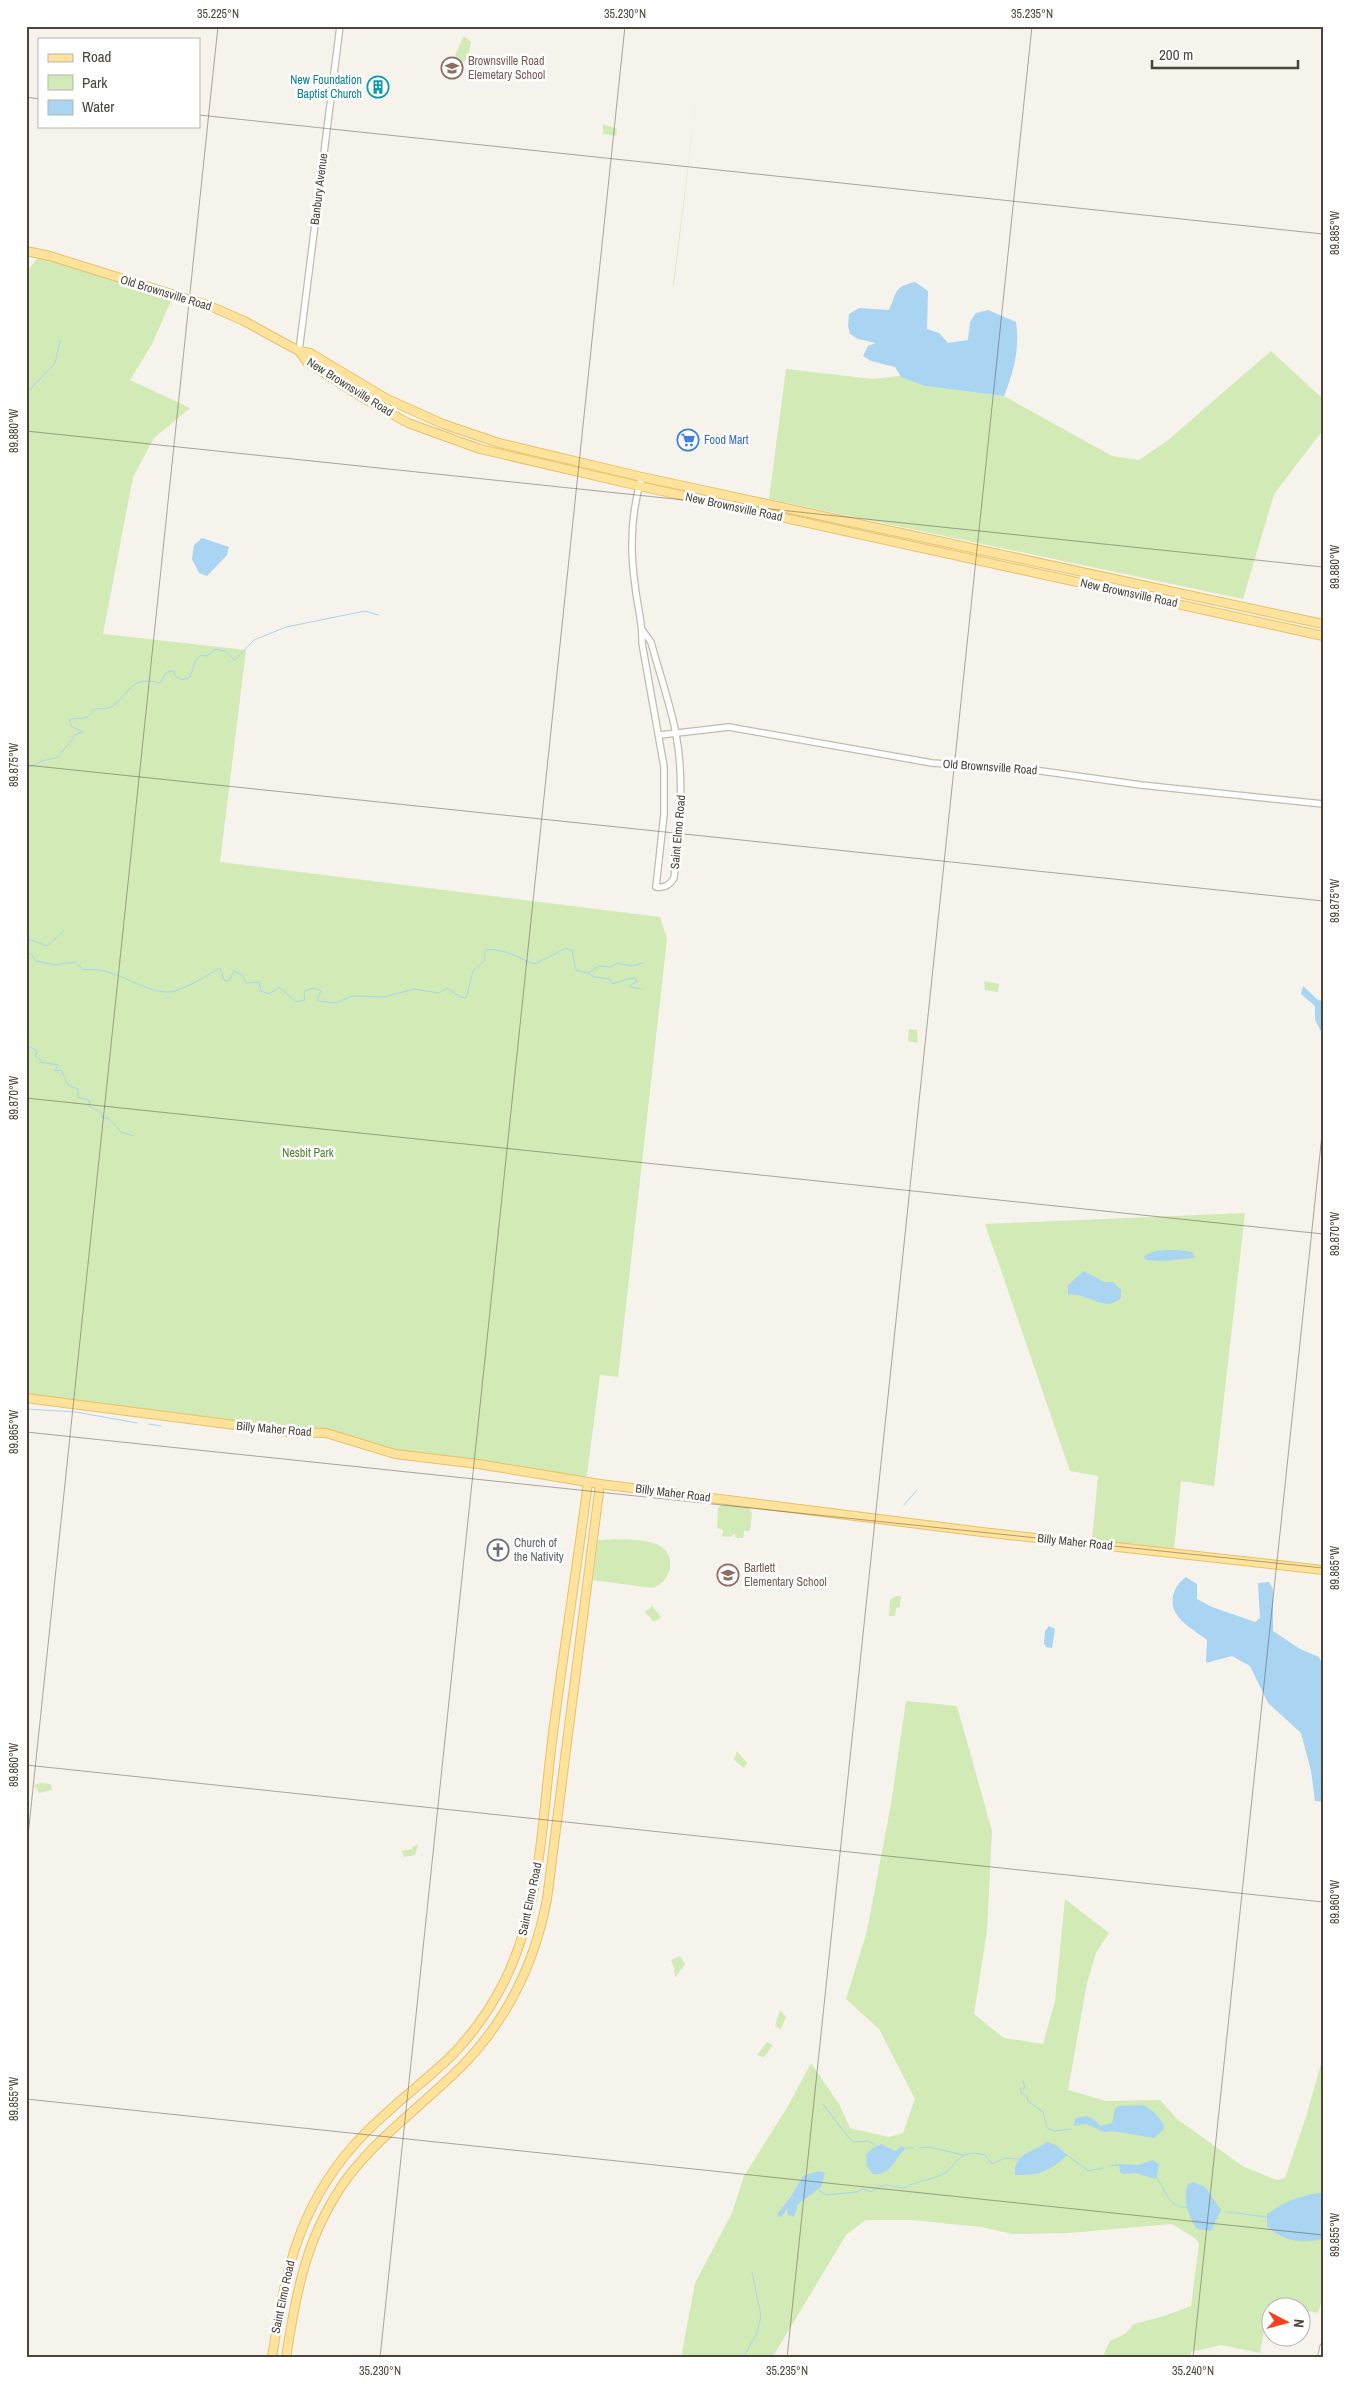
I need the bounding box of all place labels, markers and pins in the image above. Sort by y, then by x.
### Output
place label: Brownsville Road Elemetary School [468,53,545,83]
school or university icon: Brownsville Road Elemetary School [440,56,464,80]
place label: New Foundation Baptist Church [290,72,362,102]
building icon: New Foundation Baptist Church [366,75,390,99]
supermarket icon: Food Mart [676,428,700,452]
place label: Food Mart [704,432,749,448]
place label: Church of the Nativity [514,1535,564,1565]
church icon: Church of the Nativity [486,1538,510,1562]
place label: Bartlett Elementary School [744,1560,827,1590]
school or university icon: Bartlett Elementary School [716,1563,740,1587]

